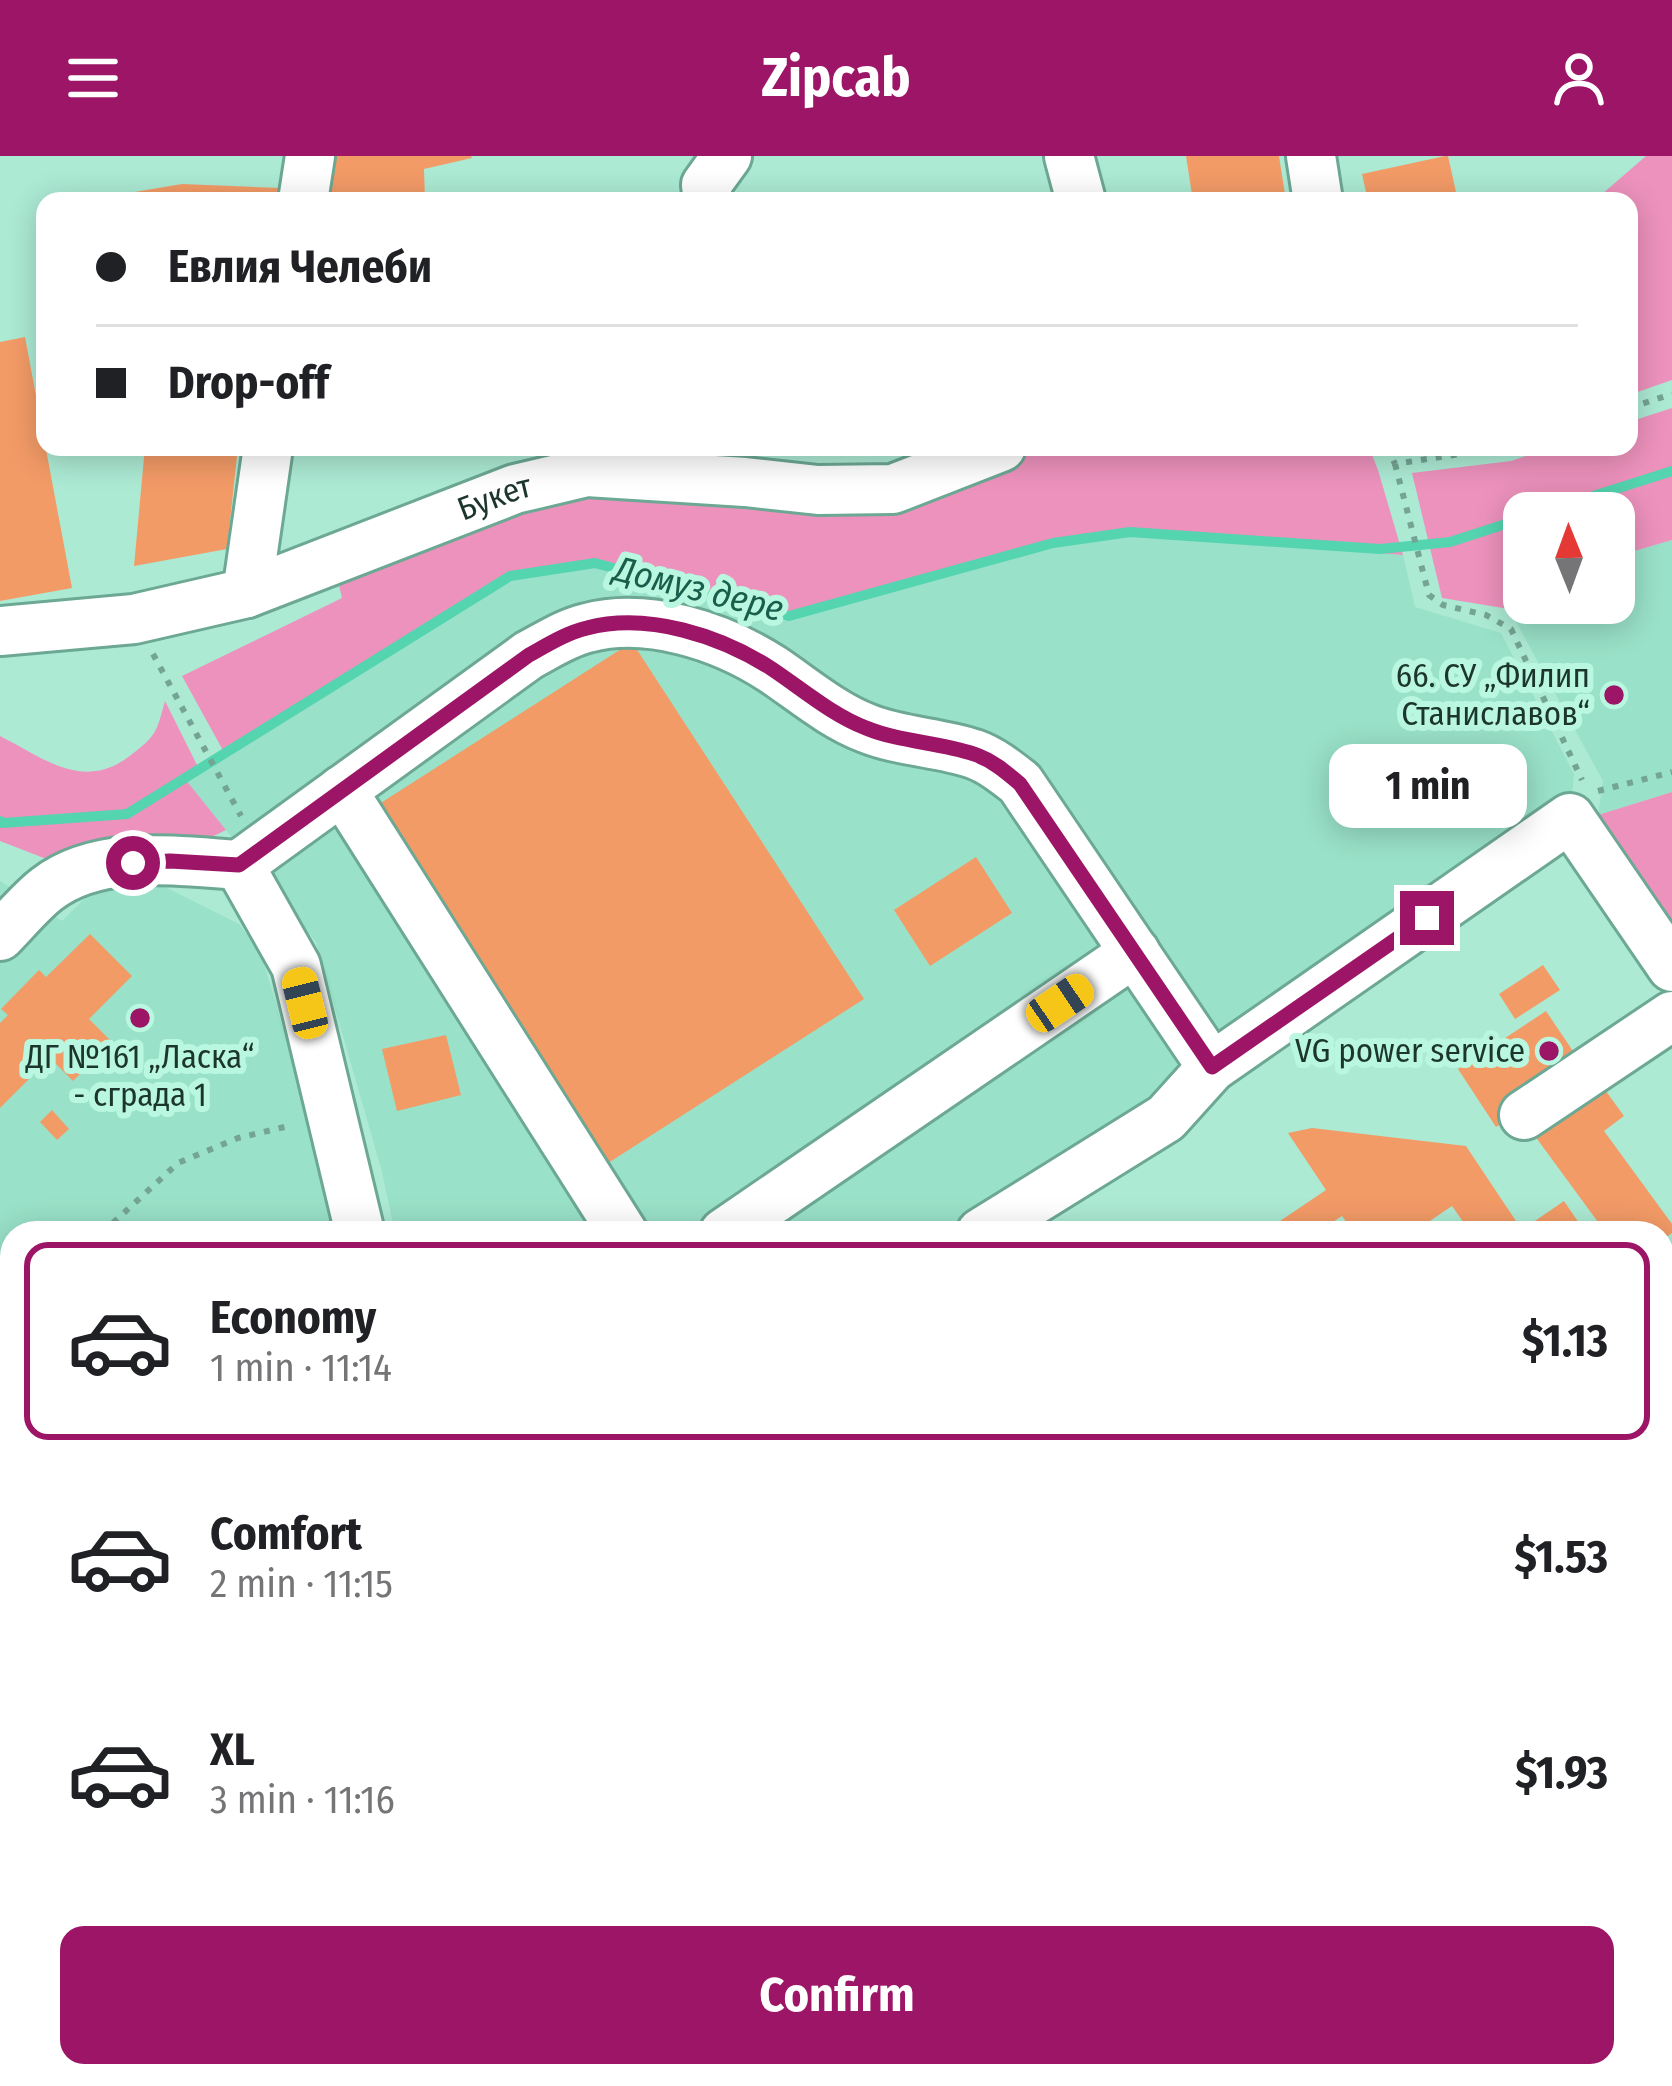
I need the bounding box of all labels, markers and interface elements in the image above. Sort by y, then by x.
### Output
icon: menu [60,45,126,111]
icon: person [1546,45,1612,111]
text: Zipcab [761,46,911,110]
text: Евлия Челеби [168,240,432,294]
text: Drop-off [168,356,329,410]
street label: Букет [452,466,536,529]
north arrow [1503,492,1635,624]
map controls [1503,492,1635,624]
water label: Домуз дере [607,546,788,631]
place label: 66. СУ „Филип Станиславов“ [1396,656,1590,734]
marker: 66. СУ „Филип Станиславов“ [1601,682,1627,708]
callout: 1 min [1328,744,1526,828]
text: 1 min [1386,763,1470,809]
route start [106,836,160,890]
route end [1400,891,1454,945]
car [279,964,331,1042]
car [1020,968,1100,1038]
marker: ДГ №161 „Ласка“ - сграда 1 [127,1005,153,1031]
place label: VG power service [1295,1031,1525,1071]
place label: ДГ №161 „Ласка“ - сграда 1 [25,1037,255,1115]
marker: VG power service [1536,1038,1562,1064]
icon: car [66,1287,174,1395]
text: Economy [210,1291,376,1345]
text: $1.13 [1522,1314,1608,1368]
text: 1 min · 11:14 [210,1345,392,1391]
icon: car [66,1503,174,1611]
text: Comfort [210,1507,362,1561]
text: $1.53 [1514,1530,1608,1584]
text: 2 min · 11:15 [210,1561,393,1607]
icon: car [66,1719,174,1827]
text: XL [210,1723,255,1777]
text: $1.93 [1515,1746,1608,1800]
text: 3 min · 11:16 [210,1777,395,1823]
button: Confirm [60,1926,1614,2064]

